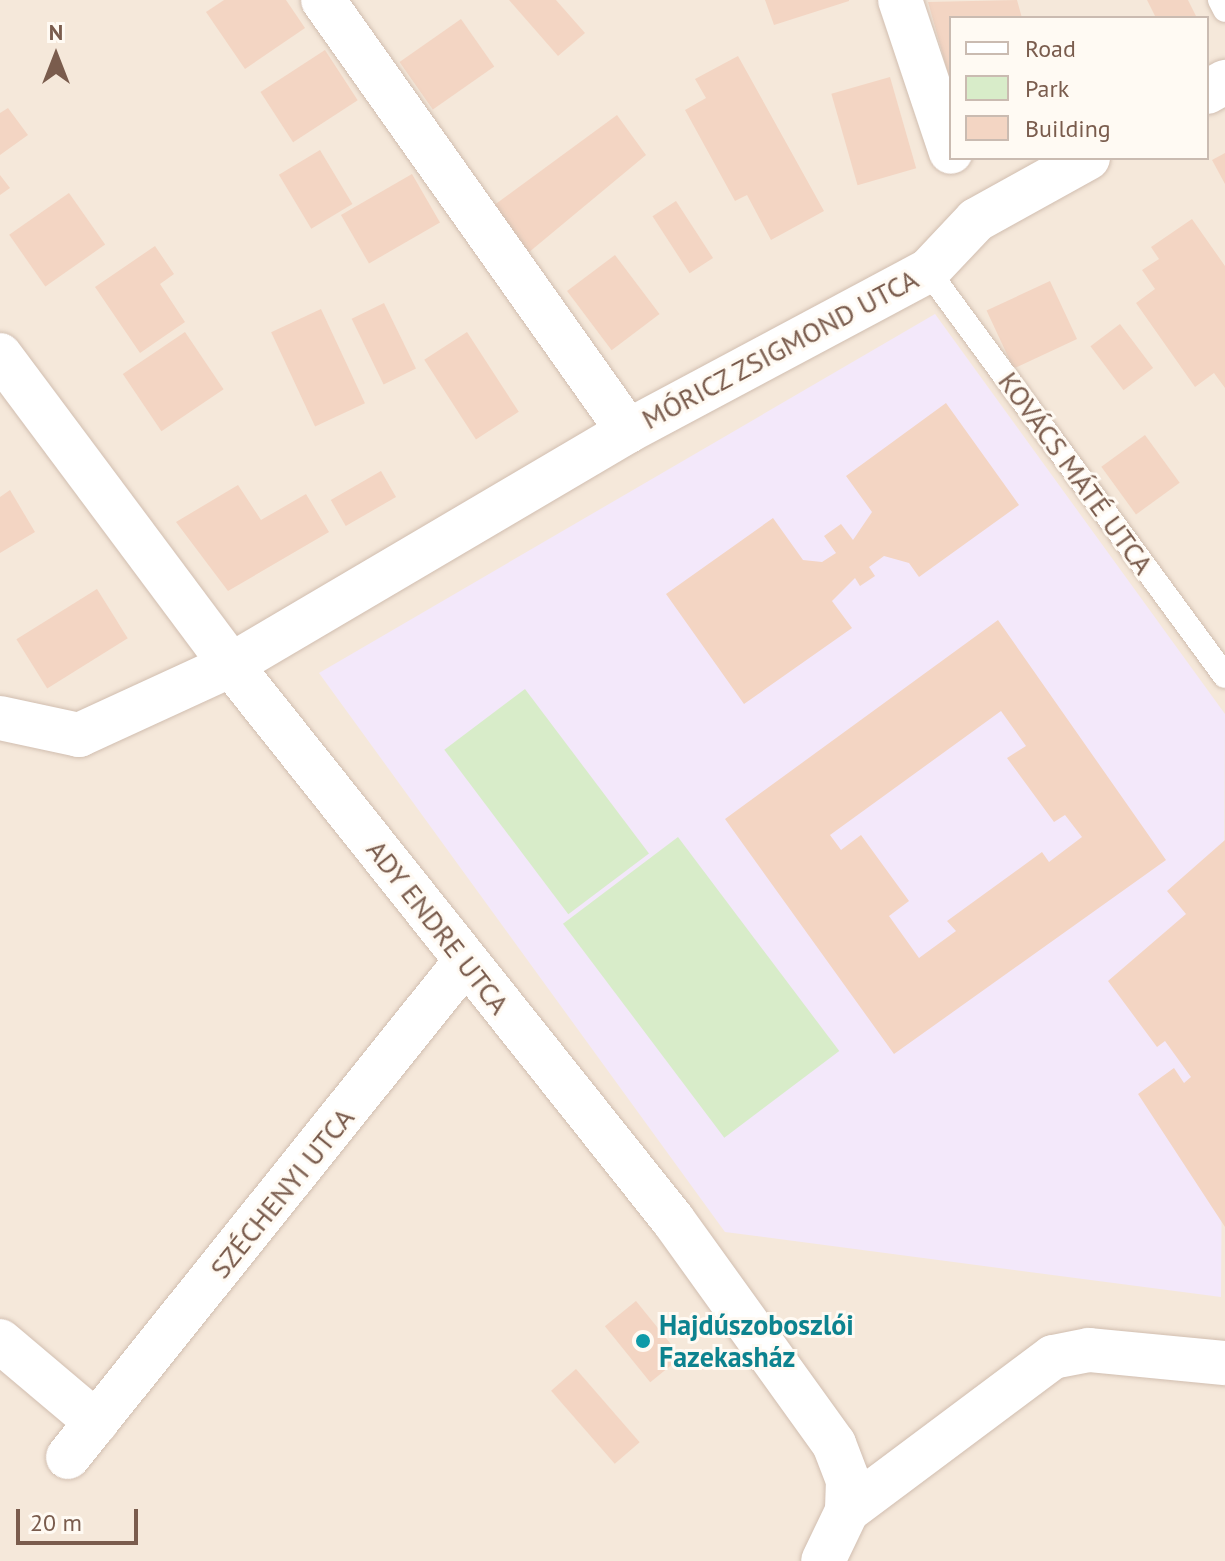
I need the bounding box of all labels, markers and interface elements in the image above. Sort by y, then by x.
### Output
north arrow [16,16,96,96]
legend [949,16,1209,160]
text: N [49,18,63,46]
text: Road [1025,33,1076,64]
text: Park [1025,73,1069,104]
text: Building [1025,113,1111,144]
street label: MÓRICZ ZSIGMOND UTCA [635,262,925,436]
street label: KOVÁCS MÁTÉ UTCA [991,365,1161,581]
street label: ADY ENDRE UTCA [360,833,516,1021]
street label: SZÉCHENYI UTCA [203,1101,361,1285]
place label: Hajdúszoboszlói Fazekasház [659,1308,854,1374]
marker: Hajdúszoboszlói Fazekasház [634,1332,652,1350]
scale bar [20,1493,142,1543]
text: 20 m [30,1507,82,1538]

